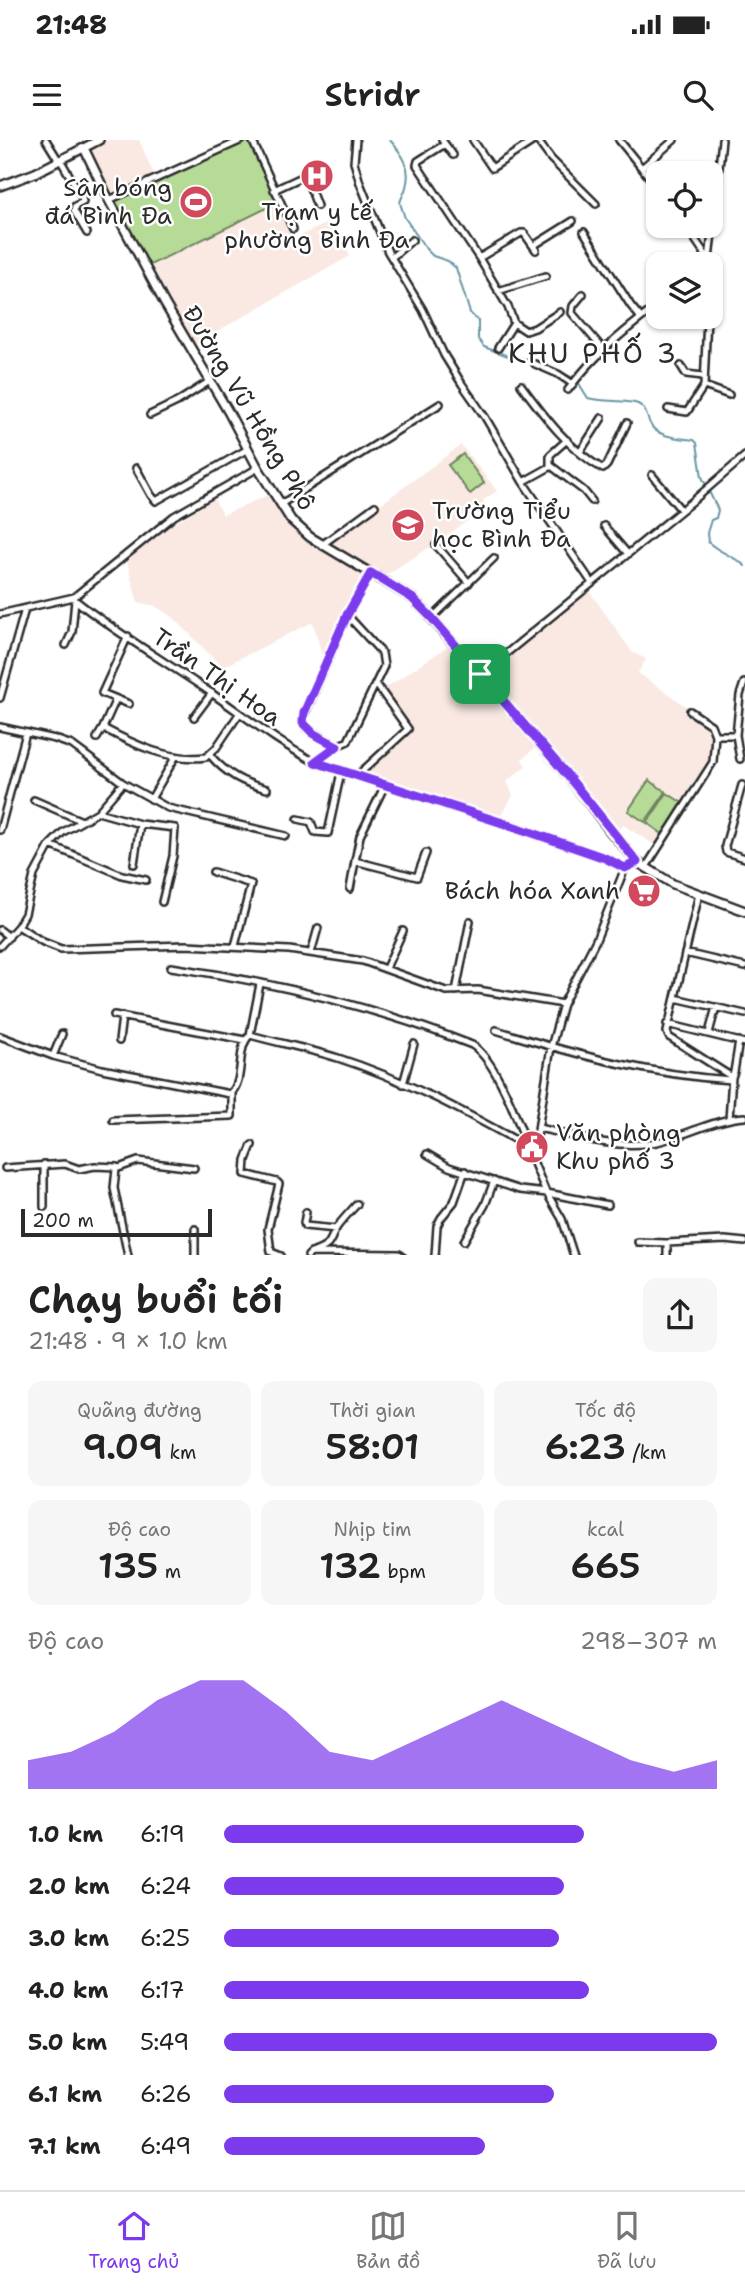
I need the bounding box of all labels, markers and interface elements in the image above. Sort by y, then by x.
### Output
text: 21:48 [35,7,107,42]
text: Stridr [325,73,420,116]
icon: menu [28,76,66,114]
icon: search [679,76,717,114]
hospital icon: Trạm y tế phường Bình Đa [298,157,336,195]
map controls [646,161,723,329]
button: locate [646,161,723,238]
place label: Sân bóng đá Bình Đa [44,172,172,232]
sports icon: Sân bóng đá Bình Đa [177,183,215,221]
place label: Trạm y tế phường Bình Đa [225,196,410,256]
button: layers [646,252,723,329]
street label: Đường Vũ Hồng Phô [175,300,323,516]
district label: KHU PHỐ 3 [508,332,678,372]
place label: Trường Tiểu học Bình Đa [432,495,571,555]
school or university icon: Trường Tiểu học Bình Đa [389,506,427,544]
street label: Trần Thị Hoa [146,621,288,733]
pin [450,644,510,704]
icon: arrive [461,655,499,693]
supermarket icon: Bách hóa Xanh [625,872,663,910]
place label: Bách hóa Xanh [445,875,620,907]
place label: Văn phòng Khu phố 3 [556,1117,681,1177]
public building icon: Văn phòng Khu phố 3 [513,1128,551,1166]
scale bar [21,1206,212,1238]
text: 200 m [32,1208,94,1233]
text: Chạy buổi tối [28,1274,283,1325]
button: share [643,1278,717,1352]
text: 21:48 · 9 × 1.0 km [28,1326,228,1356]
text: Quãng đường [77,1398,202,1423]
text: Thời gian [329,1398,416,1423]
text: Tốc độ [575,1398,636,1423]
text: 9.09 [82,1423,163,1470]
text: 58:01 [326,1423,419,1470]
text: 6:23 [545,1423,626,1470]
text: km [163,1440,197,1465]
text: /km [626,1440,666,1465]
text: Độ cao [108,1517,171,1542]
text: Nhịp tim [334,1517,411,1542]
text: kcal [587,1517,624,1542]
text: 135 [98,1542,158,1589]
text: 132 [319,1542,381,1589]
text: 665 [571,1542,640,1589]
text: m [158,1559,181,1584]
text: bpm [381,1559,426,1584]
text: Độ cao [28,1626,104,1656]
text: 298–307 m [580,1626,717,1656]
text: 1.0 km [28,1819,103,1849]
text: 6:19 [140,1819,185,1849]
text: 2.0 km [28,1871,110,1901]
text: 6:24 [140,1871,191,1901]
text: 3.0 km [28,1923,109,1953]
text: 6:25 [140,1923,190,1953]
text: 4.0 km [28,1975,109,2005]
text: 6:17 [140,1975,185,2005]
text: 5.0 km [28,2027,107,2057]
text: 5:49 [140,2027,189,2057]
text: 6.1 km [28,2079,102,2109]
text: 6:26 [140,2079,192,2109]
text: 7.1 km [28,2131,101,2161]
text: 6:49 [140,2131,191,2161]
tab: Trang chủ [88,2207,179,2274]
tab: Bản đồ [356,2207,420,2274]
tab: Đã lưu [597,2207,657,2274]

